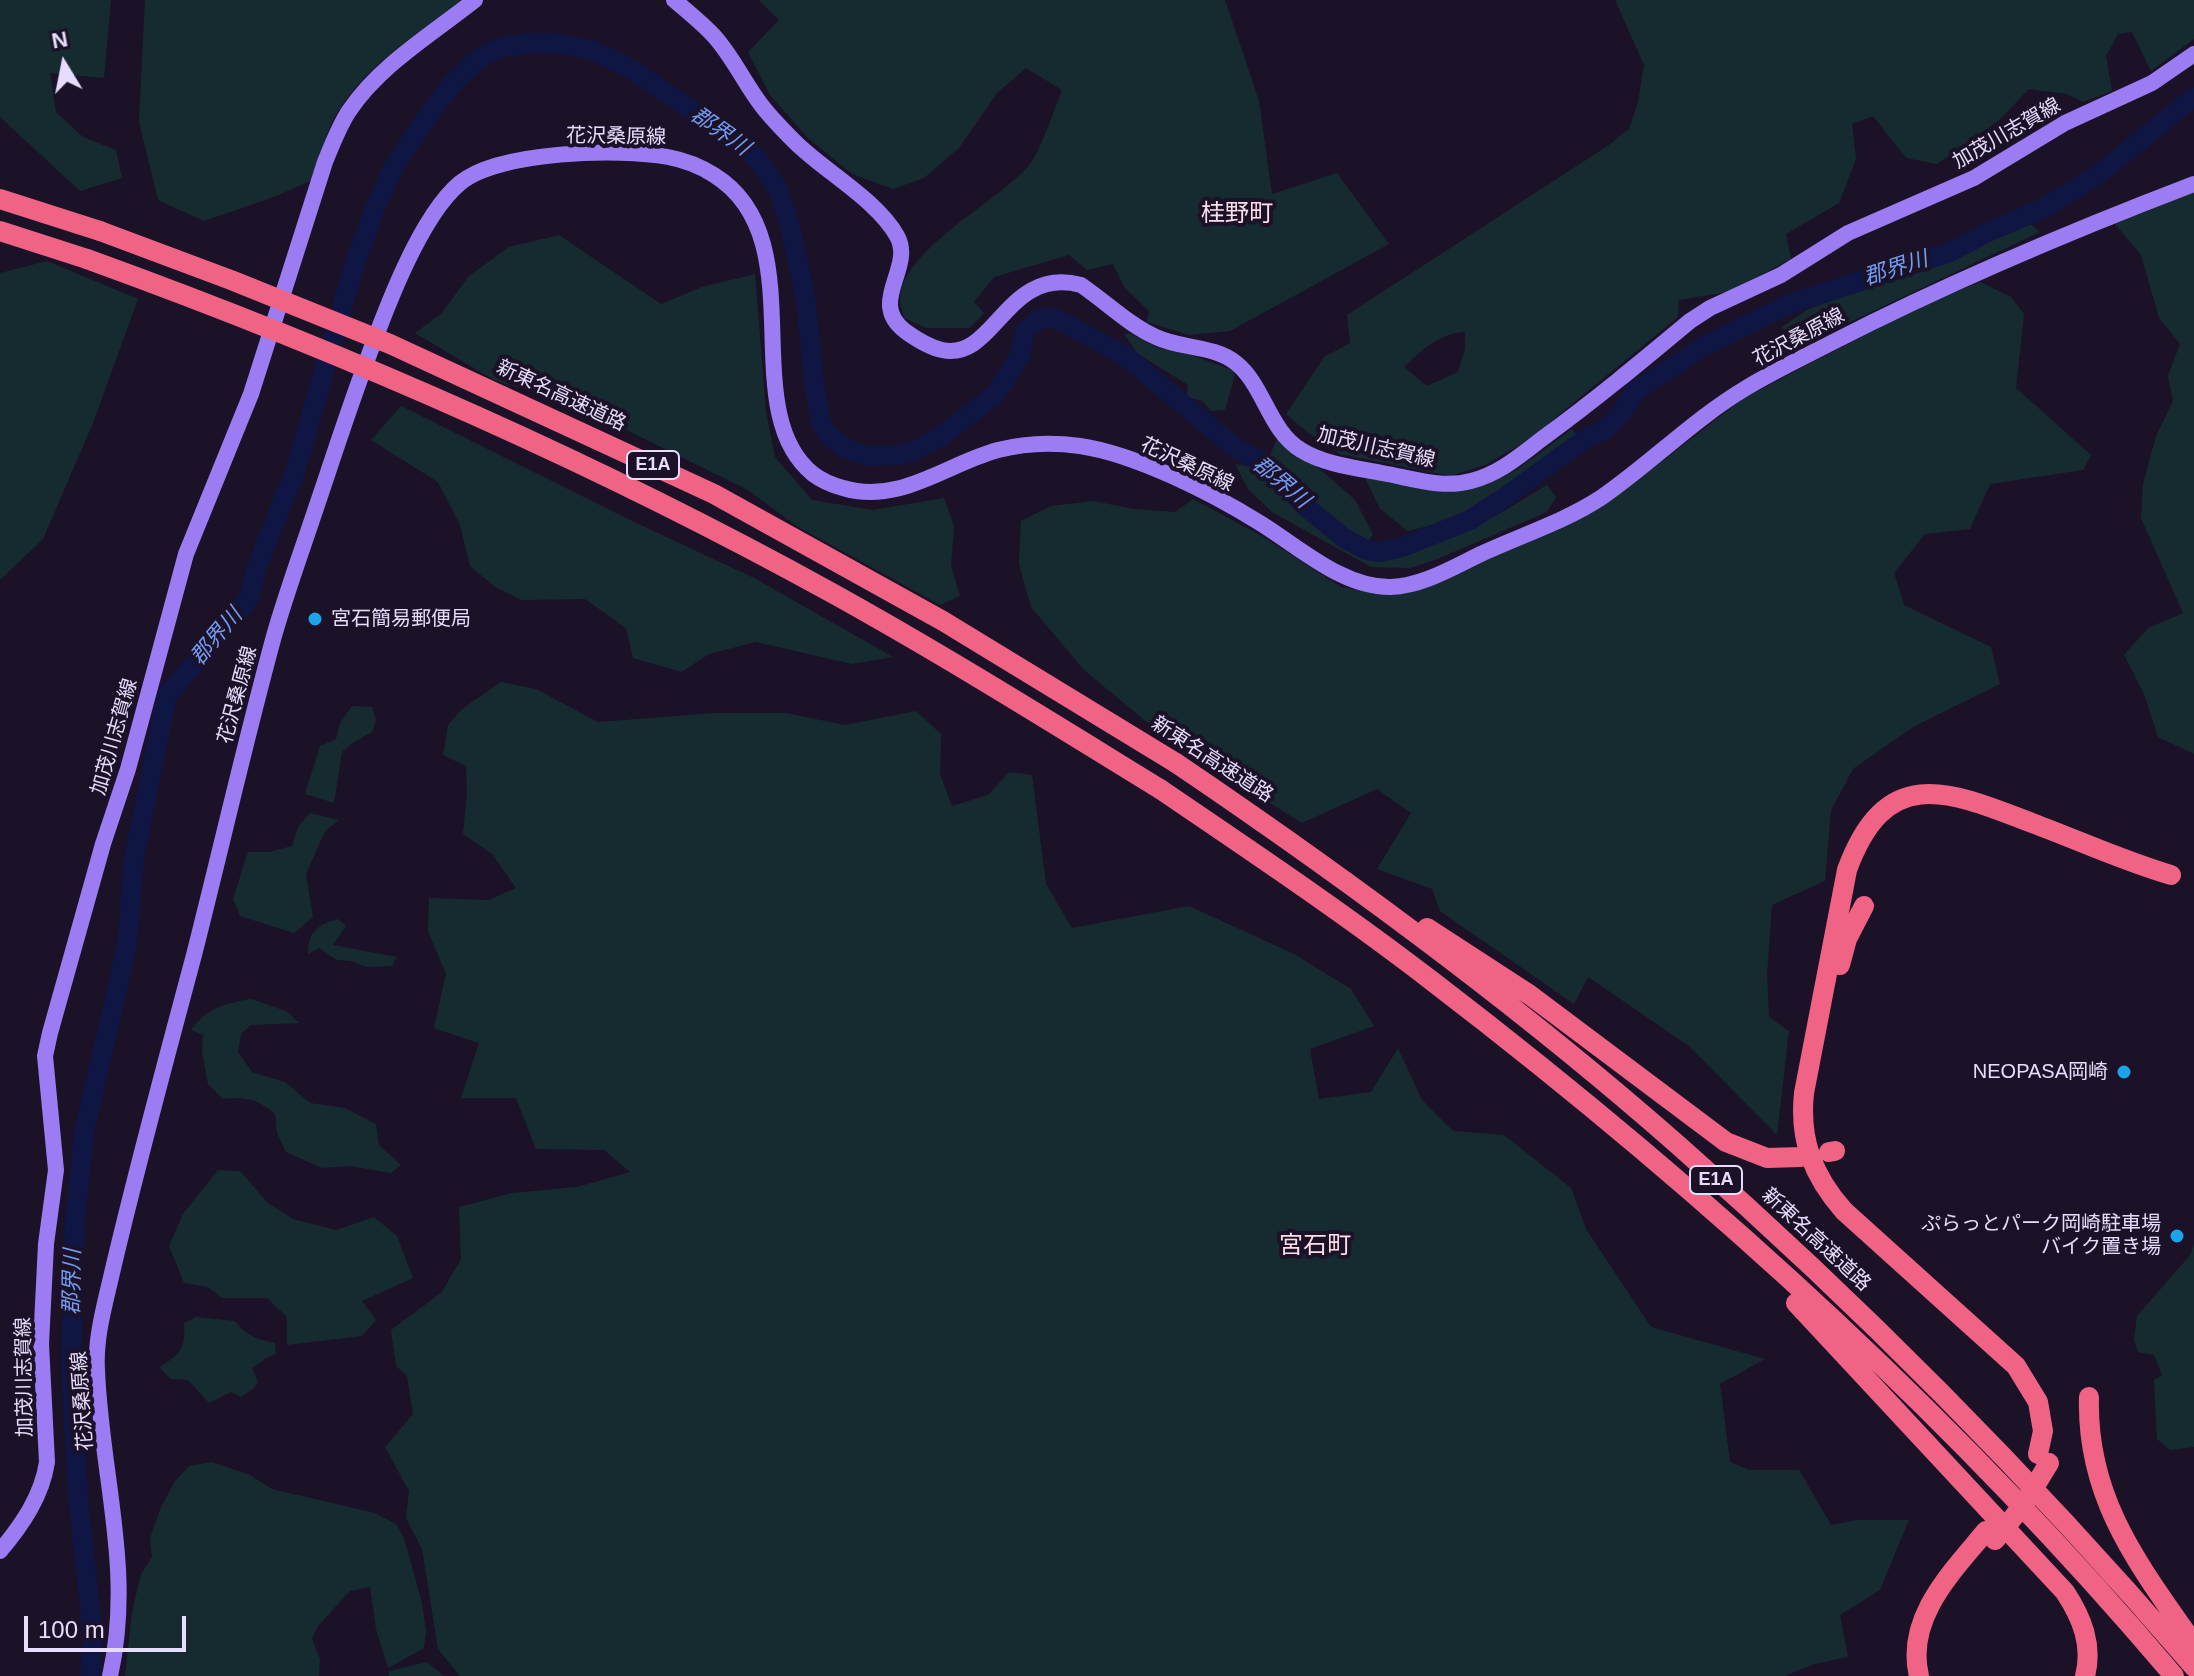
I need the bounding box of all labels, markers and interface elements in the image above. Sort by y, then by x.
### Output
north arrow [24,24,104,104]
text: N [50,26,70,54]
street label: 加茂川志賀線 [1949,94,2065,174]
water label: 郡界川 [685,102,755,162]
street label: 花沢桑原線 [566,124,666,150]
district label: 桂野町 [1201,200,1273,228]
water label: 郡界川 [1861,246,1931,292]
street label: 花沢桑原線 [1749,304,1849,372]
street label: 新東名高速道路 [492,356,630,436]
street label: 加茂川志賀線 [1315,423,1437,473]
street label: 花沢桑原線 [1137,433,1237,497]
road number: E1A [627,451,679,479]
water label: 郡界川 [1247,452,1315,514]
water label: 郡界川 [186,603,248,671]
place label: 宮石簡易郵便局 [331,607,471,631]
marker: 宮石簡易郵便局 [306,610,324,628]
street label: 花沢桑原線 [213,644,263,746]
street label: 加茂川志賀線 [87,676,143,798]
street label: 新東名高速道路 [1147,712,1277,808]
place label: NEOPASA岡崎 [1973,1060,2108,1084]
marker: NEOPASA岡崎 [2115,1063,2133,1081]
road number: E1A [1690,1166,1742,1194]
street label: 新東名高速道路 [1757,1183,1875,1297]
place label: ぷらっとパーク岡崎駐車場 バイク置き場 [1921,1212,2161,1259]
marker: ぷらっとパーク岡崎駐車場 バイク置き場 [2168,1227,2186,1245]
district label: 宮石町 [1279,1232,1351,1260]
water label: 郡界川 [59,1249,87,1315]
street label: 加茂川志賀線 [12,1317,38,1437]
street label: 花沢桑原線 [68,1350,98,1452]
scale bar [28,1600,190,1650]
text: 100 m [38,1616,105,1643]

